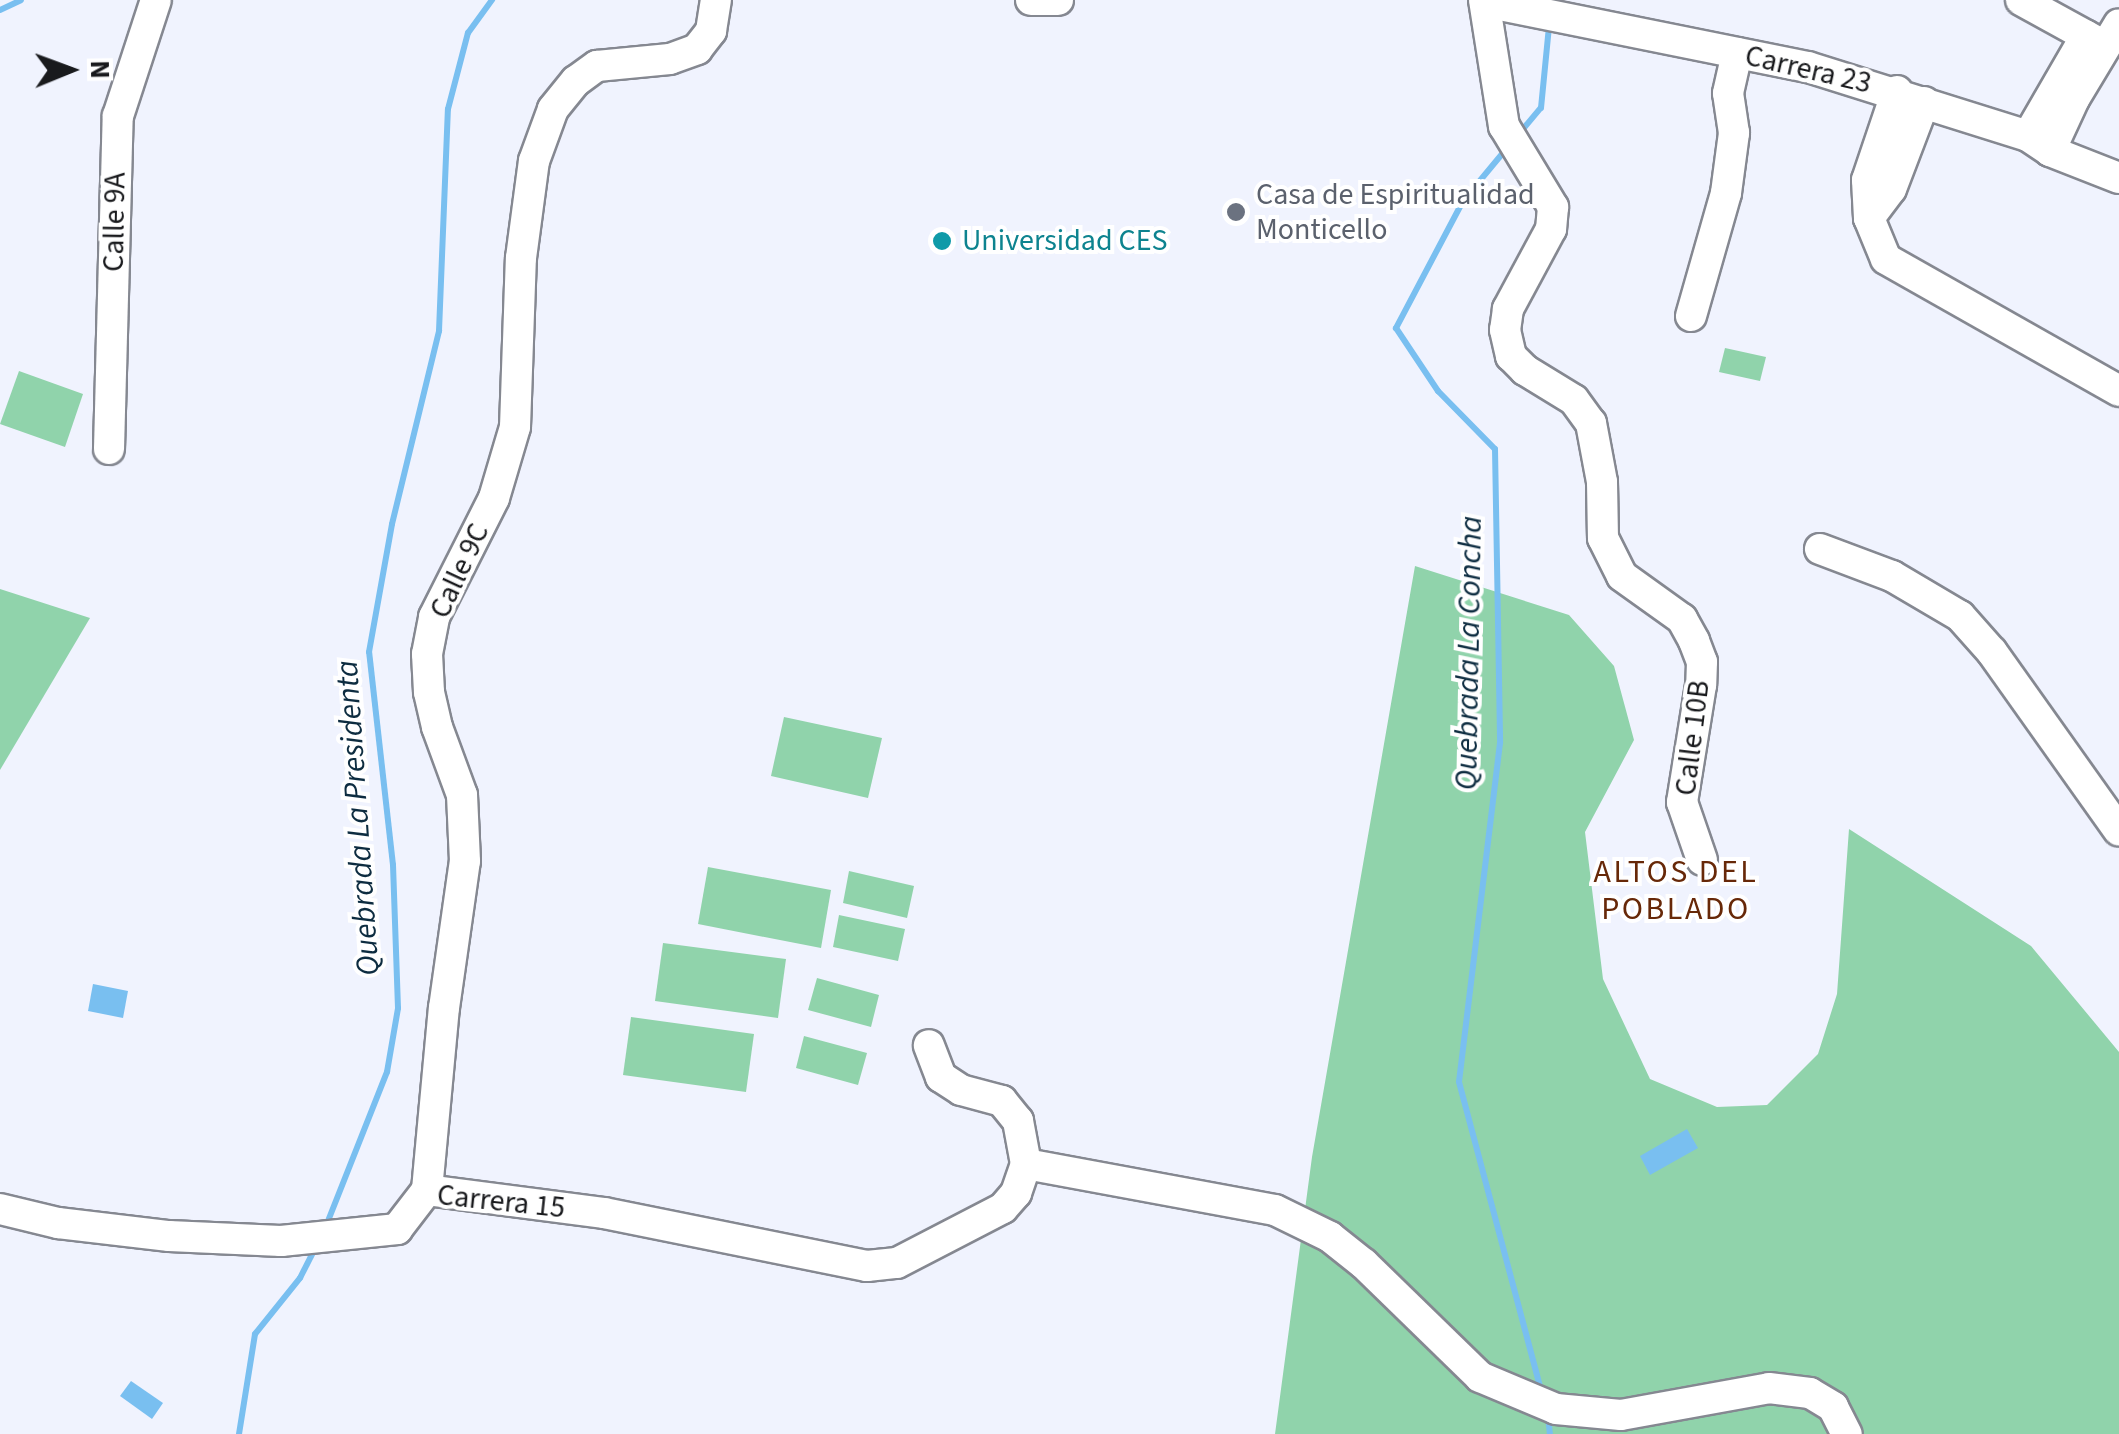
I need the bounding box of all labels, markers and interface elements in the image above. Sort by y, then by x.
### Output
north arrow [20,20,120,120]
street label: Carrera 23 [1741,38,1875,102]
text: N [80,60,120,79]
street label: Calle 9A [96,172,134,272]
place label: Casa de Espiritualidad Monticello [1256,177,1535,248]
marker: Casa de Espiritualidad Monticello [1225,201,1247,223]
place label: Universidad CES [962,223,1168,259]
marker: Universidad CES [931,230,953,252]
water label: Quebrada La Concha [1447,515,1491,791]
street label: Calle 9C [422,518,498,624]
water label: Quebrada La Presidenta [328,659,388,977]
street label: Calle 10B [1668,678,1718,798]
district label: ALTOS DEL POBLADO [1594,854,1758,929]
street label: Carrera 15 [435,1177,567,1227]

